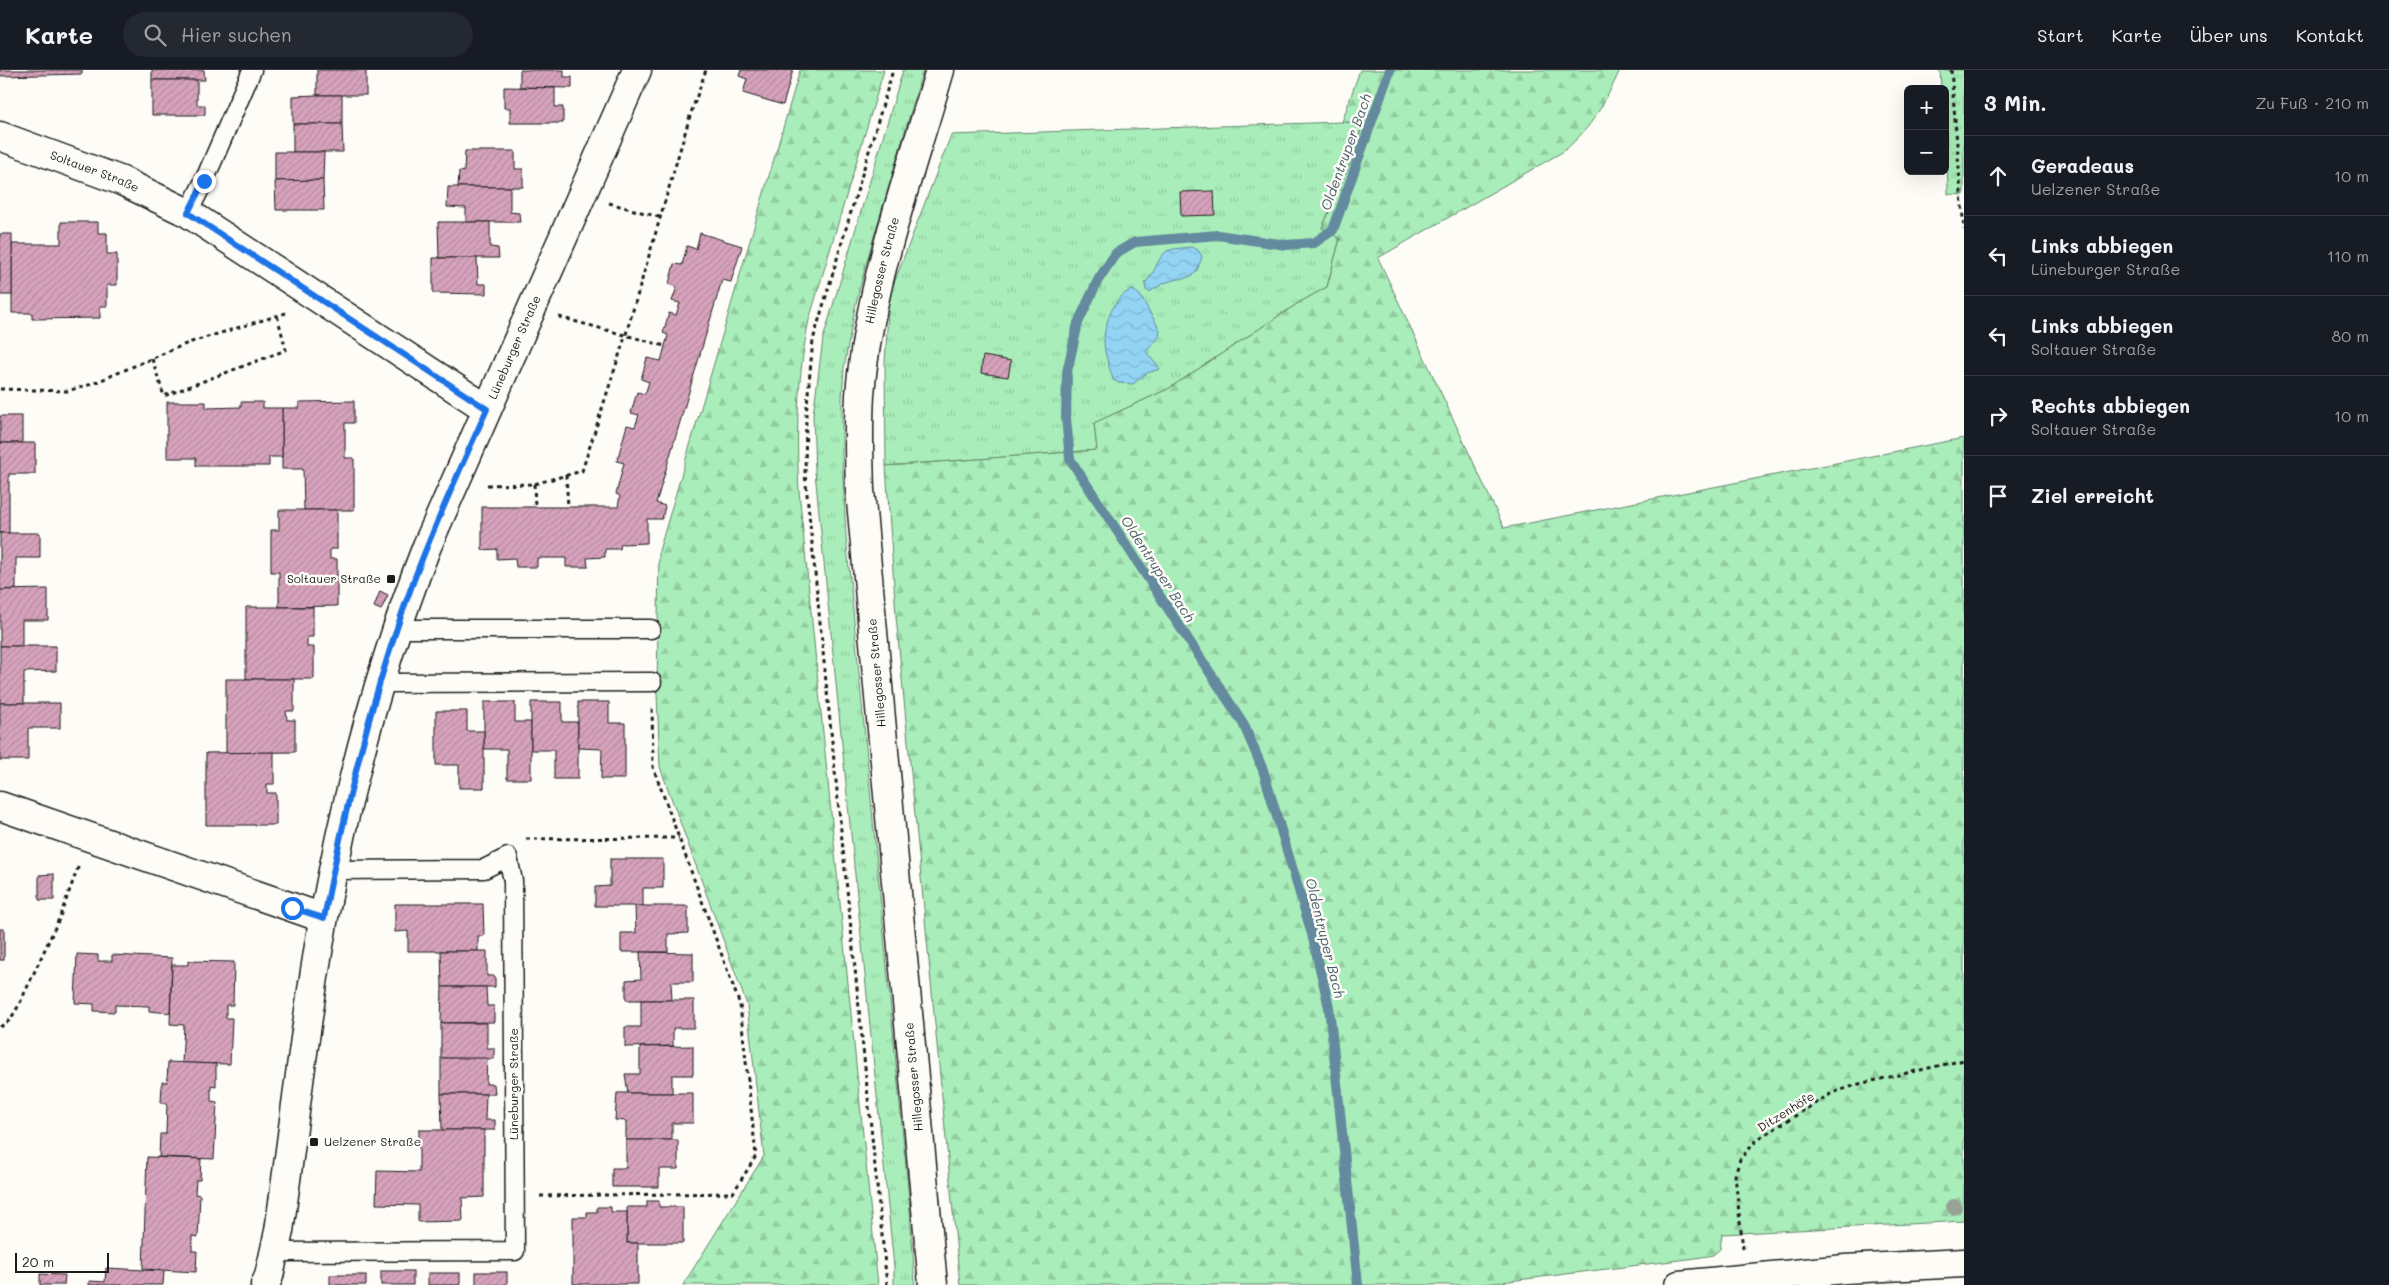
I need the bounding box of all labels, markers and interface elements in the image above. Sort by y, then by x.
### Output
search box [123,12,473,57]
text: Karte [25,19,93,50]
icon: search [141,21,169,49]
text: Hier suchen [181,22,292,47]
text: Start [2037,23,2084,47]
text: Karte [2112,23,2162,47]
text: Über uns [2190,23,2268,47]
text: Kontakt [2296,23,2364,47]
map controls [1904,85,1949,175]
button: + [1904,85,1949,130]
text: 3 Min. [1984,89,2047,116]
water label: Oldentruper Bach [1316,91,1376,213]
text: Zu Fuß · 210 m [2255,92,2369,113]
button: − [1904,130,1949,175]
street label: Soltauer Straße [48,146,142,195]
text: Geradeaus [2031,153,2134,178]
icon: ahead [1984,162,2012,190]
text: 10 m [2334,165,2369,186]
route end [193,170,216,193]
text: Uelzener Straße [2031,178,2160,199]
street label: Hillegosser Straße [861,215,902,325]
text: Links abbiegen [2031,233,2173,258]
icon: left [1984,242,2012,270]
text: 110 m [2327,245,2369,266]
text: Lüneburger Straße [2031,258,2180,279]
street label: Lüneburger Straße [484,292,544,401]
text: Links abbiegen [2031,313,2173,338]
icon: left [1984,322,2012,350]
text: 80 m [2332,325,2369,346]
text: Soltauer Straße [2031,338,2156,359]
text: Rechts abbiegen [2031,393,2190,418]
icon: right [1984,402,2012,430]
text: 10 m [2334,405,2369,426]
text: Soltauer Straße [2031,418,2156,439]
icon: arrive [1984,482,2012,510]
text: Ziel erreicht [2031,483,2154,508]
water label: Oldentruper Bach [1117,512,1200,626]
place label: Soltauer Straße [287,570,381,586]
marker: Soltauer Straße [385,573,397,585]
street label: Hillegosser Straße [863,618,889,728]
water label: Oldentruper Bach [1301,876,1350,1000]
route start [281,897,304,920]
street label: Hillegosser Straße [900,1022,926,1132]
street label: Lüneburger Straße [505,1028,521,1140]
street label: Ditzenhöfe [1754,1087,1817,1135]
place label: Uelzener Straße [324,1133,421,1149]
marker: Uelzener Straße [308,1136,320,1148]
scale bar [15,1250,109,1273]
text: 20 m [22,1252,54,1271]

